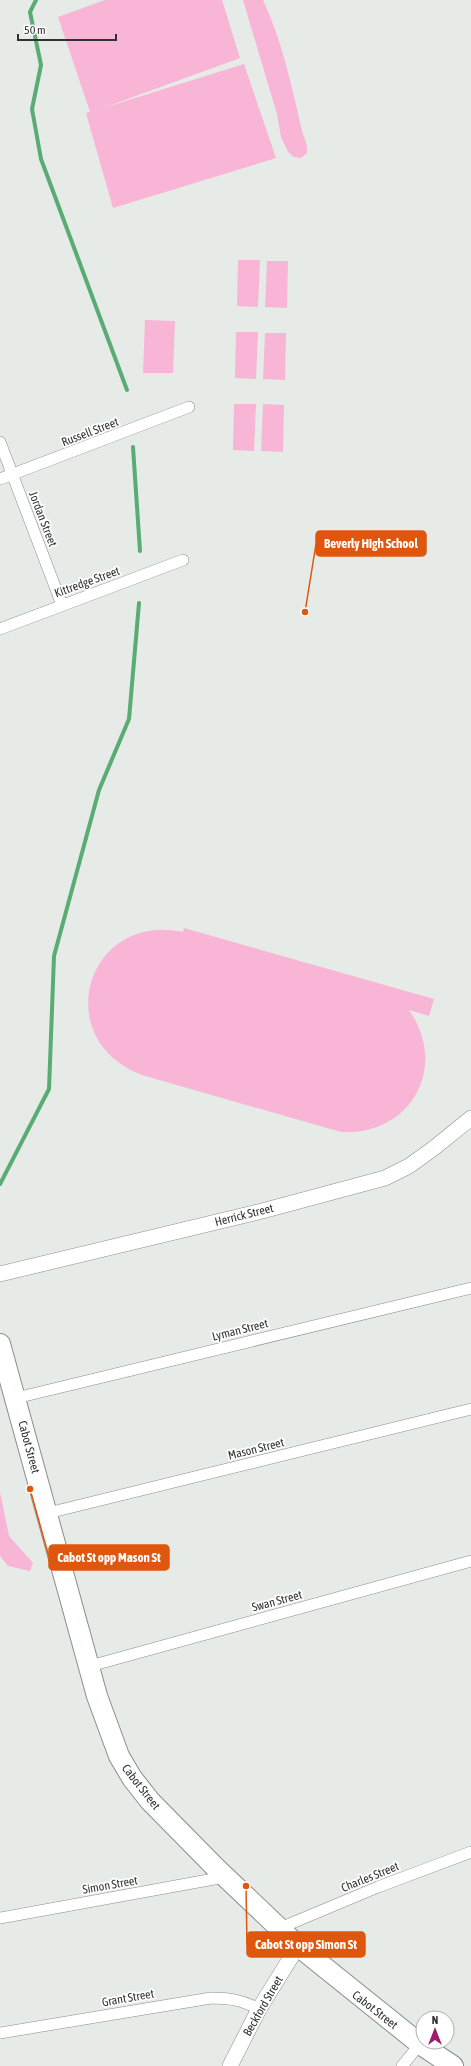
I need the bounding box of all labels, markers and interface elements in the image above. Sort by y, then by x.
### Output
scale bar [18,16,116,42]
text: 50 m [24,23,46,37]
street label: Russell Street [59,415,121,449]
street label: Jordan Street [26,489,60,549]
callout: Beverly High School [316,531,426,556]
text: Beverly High School [324,536,418,551]
street label: Kittredge Street [52,564,122,600]
street label: Herrick Street [213,1201,275,1229]
street label: Lyman Street [211,1316,270,1344]
street label: Cabot Street [15,1419,43,1475]
street label: Mason Street [227,1435,286,1463]
callout: Cabot St opp Mason St [49,1545,169,1570]
text: Cabot St opp Mason St [57,1550,161,1565]
street label: Swan Street [250,1587,304,1614]
street label: Cabot Street [119,1762,163,1813]
street label: Charles Street [339,1859,401,1895]
street label: Simon Street [81,1873,139,1897]
callout: Cabot St opp Simon St [247,1932,365,1957]
text: Cabot St opp Simon St [255,1937,357,1952]
street label: Beckford Street [240,1973,286,2038]
street label: Grant Street [101,1986,156,2009]
street label: Cabot Street [350,1988,401,2032]
north arrow [415,2010,455,2050]
text: N [432,2014,438,2026]

